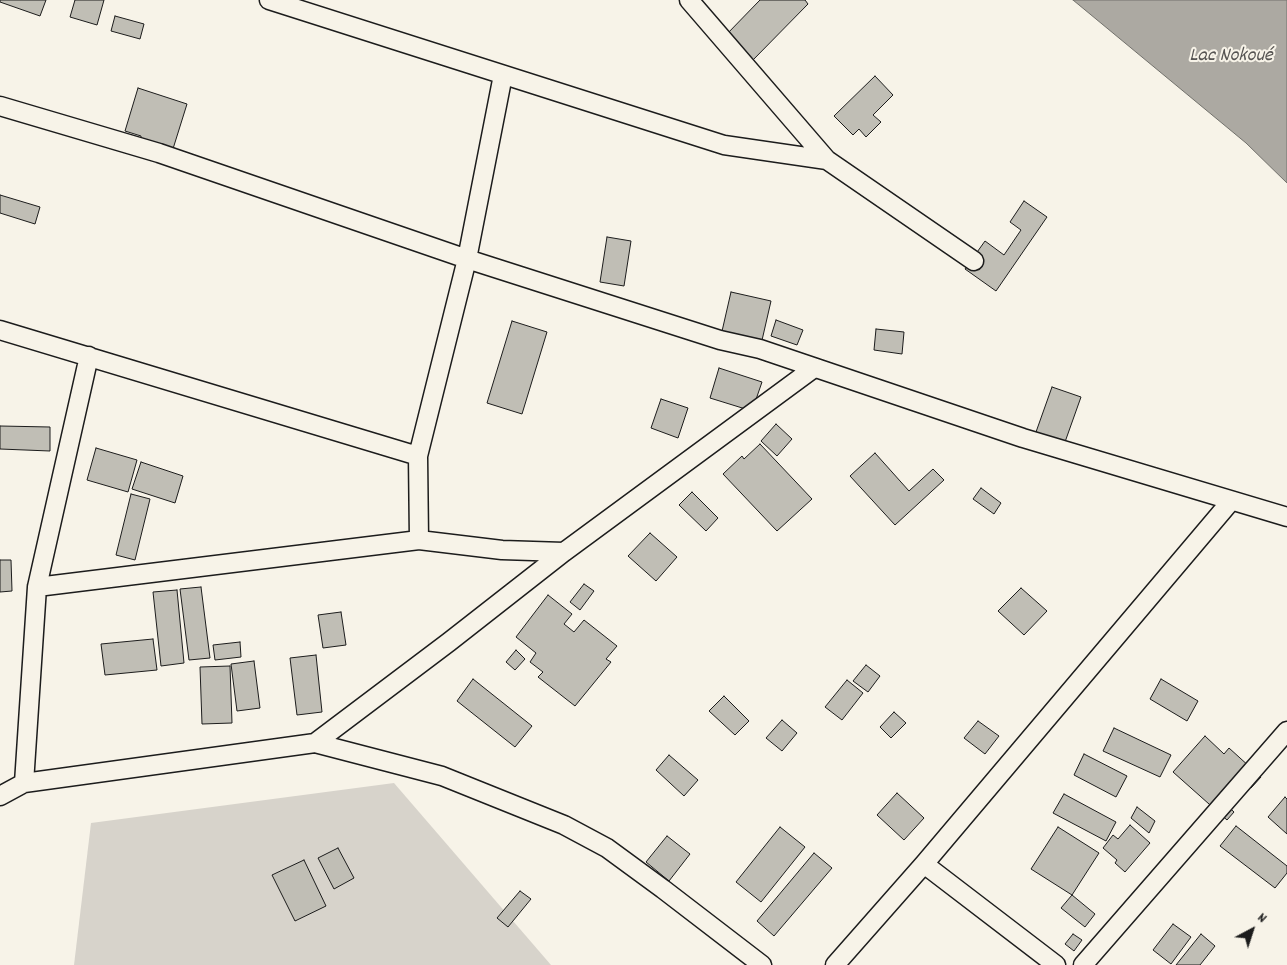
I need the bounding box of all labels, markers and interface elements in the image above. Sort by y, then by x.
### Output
water label: Lac Nokoué [1189,45,1273,69]
north arrow [1227,905,1277,955]
text: N [1253,909,1271,928]

